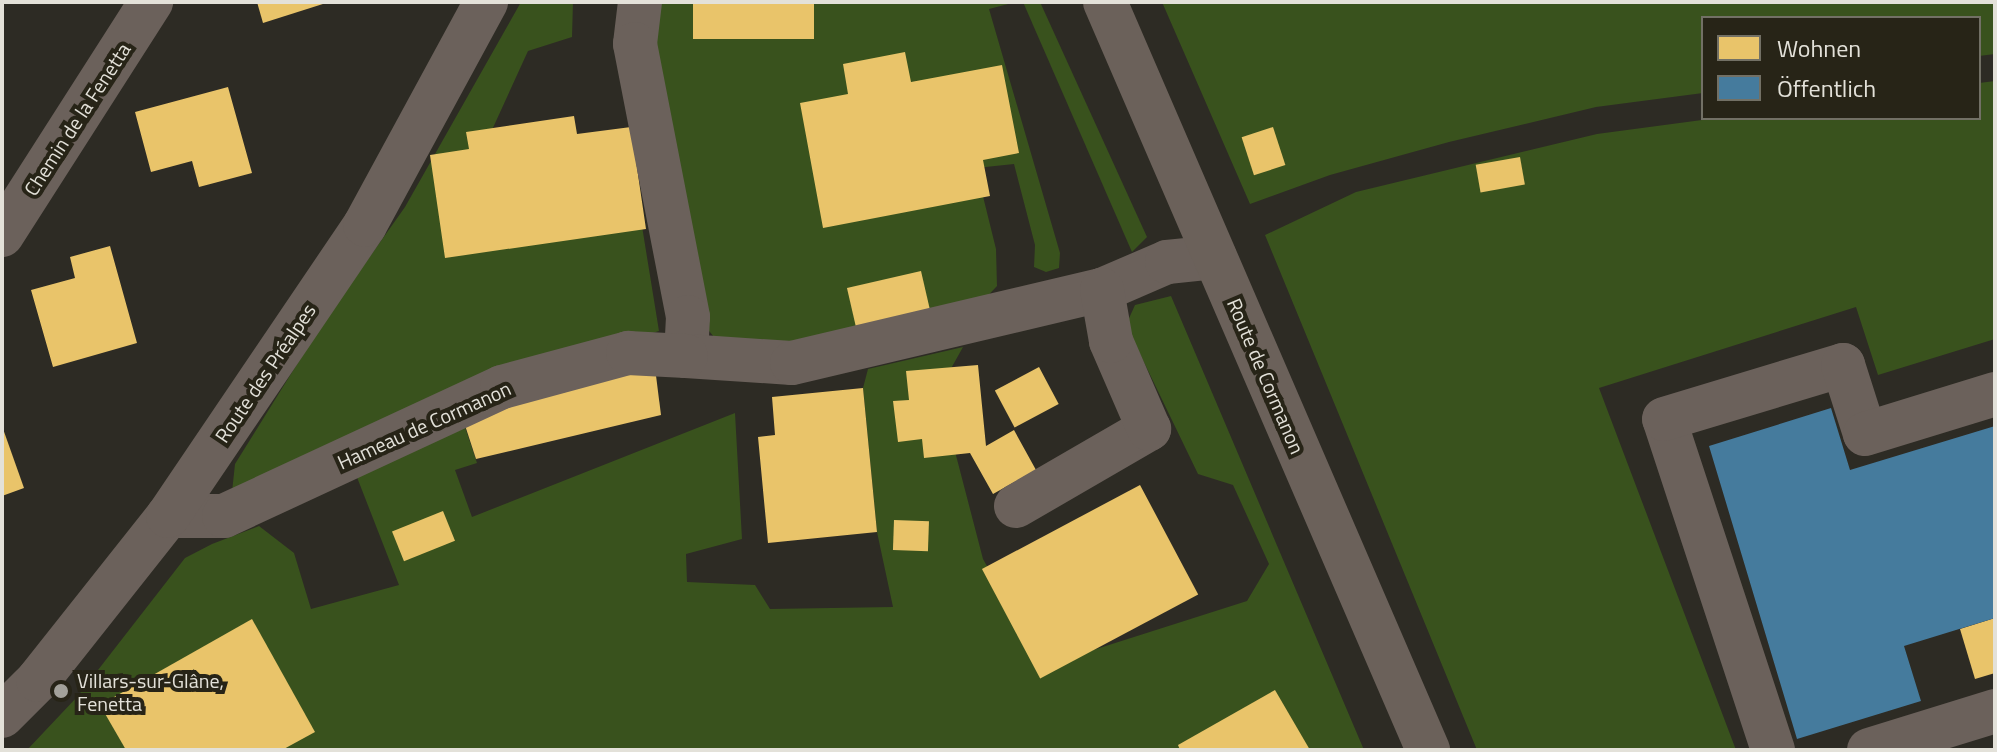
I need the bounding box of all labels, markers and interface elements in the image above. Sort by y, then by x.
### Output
legend [1701,16,1981,120]
text: Wohnen [1777,30,1861,66]
street label: Chemin de la Fenetta [19,38,135,200]
text: Öffentlich [1777,70,1876,106]
street label: Route de Cormanon [1222,295,1310,457]
street label: Route des Préalpes [210,299,320,447]
street label: Hameau de Cormanon [334,376,514,474]
place label: Villars-sur-Glâne, Fenetta [77,668,224,715]
marker: Villars-sur-Glâne, Fenetta [52,682,70,700]

